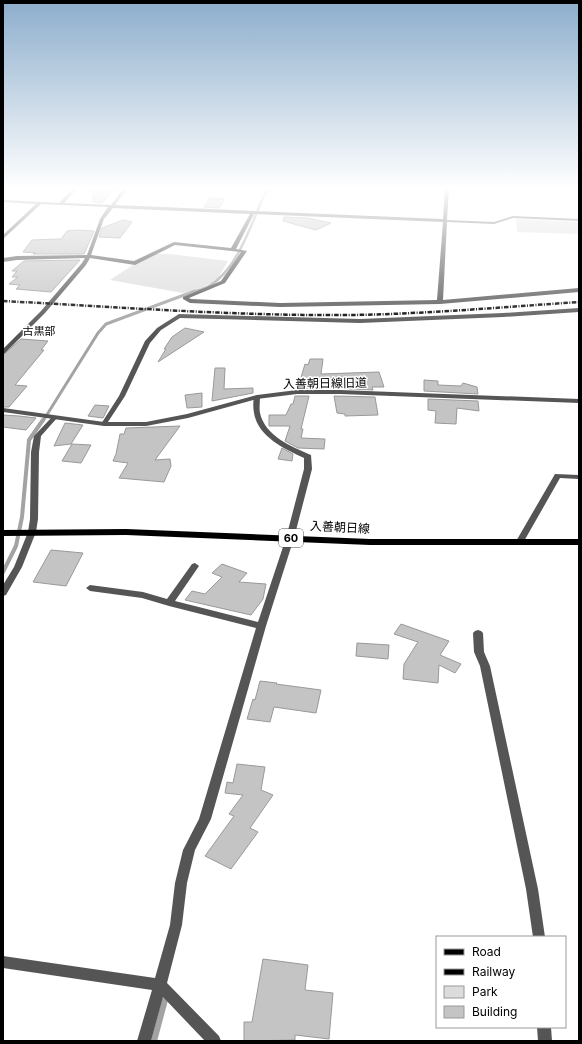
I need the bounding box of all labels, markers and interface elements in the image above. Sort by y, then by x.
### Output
district label: 古黒部 [23,324,56,338]
street label: 入善朝日線旧道 [283,375,367,391]
street label: 入善朝日線 [310,518,370,536]
road number: 60 [279,529,303,547]
legend [436,936,566,1028]
text: Road [472,944,501,959]
text: Railway [472,964,516,979]
text: Park [472,984,498,999]
text: Building [472,1004,517,1019]

